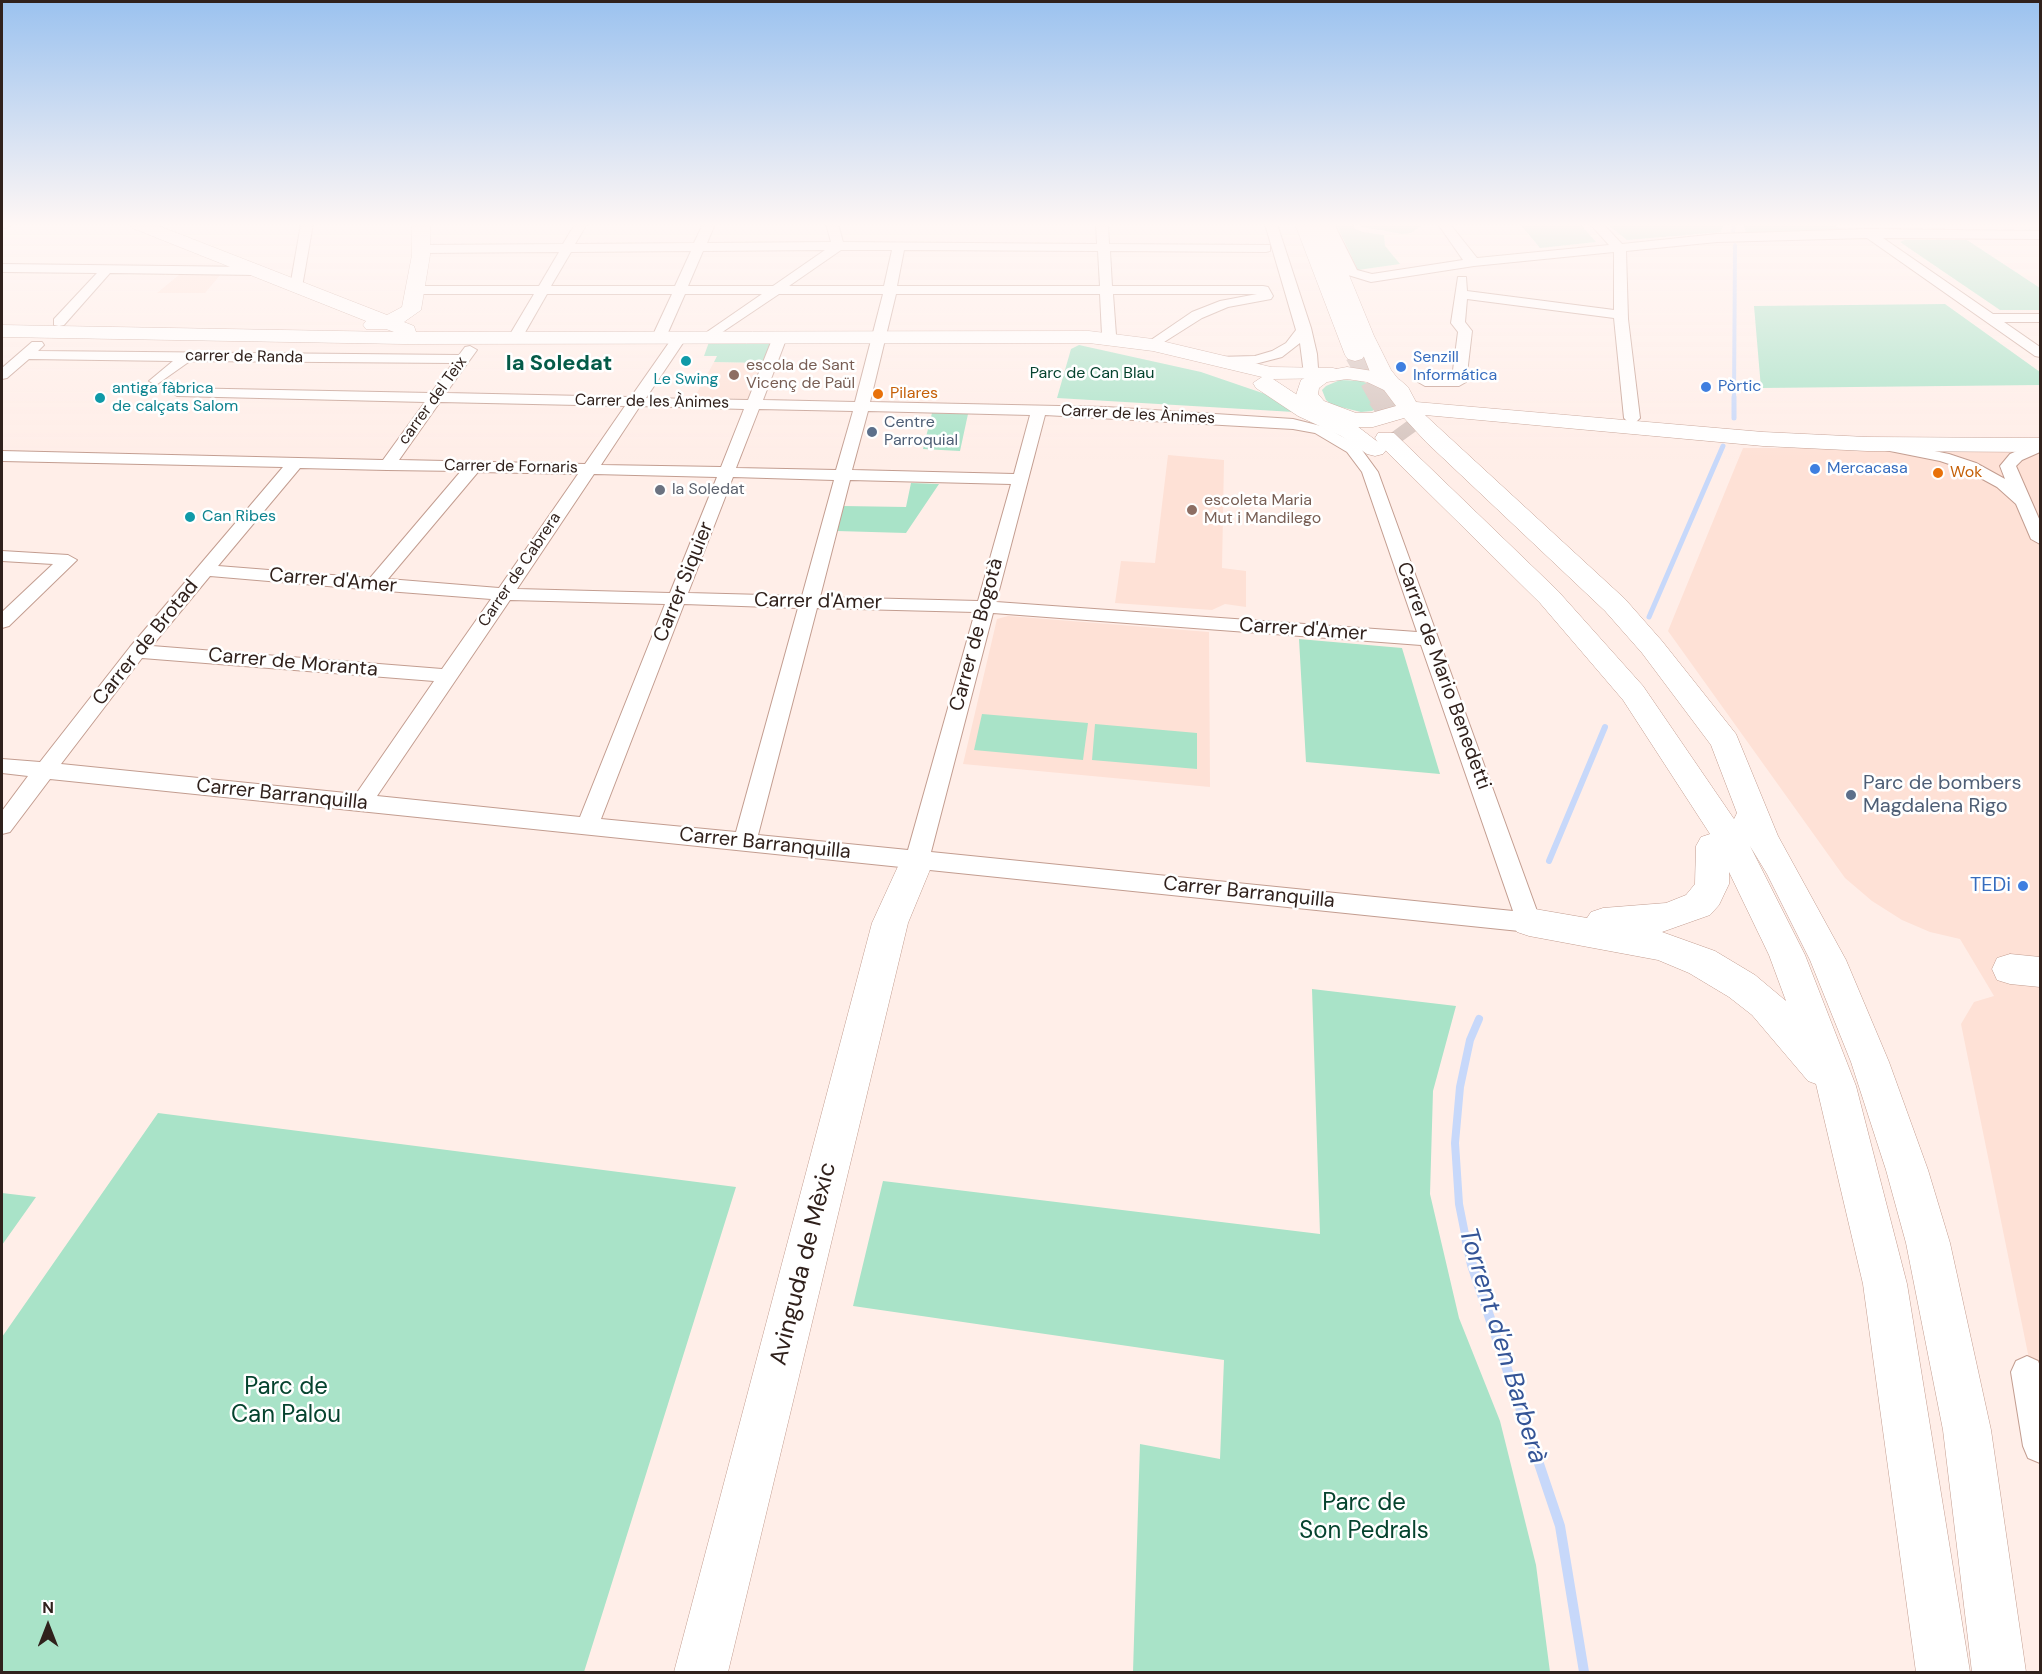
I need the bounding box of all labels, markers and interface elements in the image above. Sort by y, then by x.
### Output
street label: carrer de Randa [185,346,303,368]
place label: Senzill Informática [1413,348,1497,386]
district label: la Soledat [506,351,612,377]
street label: carrer del Teix [395,353,471,449]
marker: Le Swing [679,354,693,368]
place label: escola de Sant Vicenç de Paül [746,356,855,394]
marker: Senzill Informática [1394,360,1408,374]
park label: Parc de Can Blau [1030,364,1154,384]
marker: escola de Sant Vicenç de Paül [727,368,741,382]
place label: Le Swing [654,370,718,390]
place label: Pòrtic [1718,377,1761,397]
place label: antiga fàbrica de calçats Salom [112,379,238,417]
marker: Pòrtic [1699,380,1713,394]
place label: Pilares [890,384,938,404]
marker: Pilares [871,387,885,401]
marker: antiga fàbrica de calçats Salom [93,391,107,405]
street label: Carrer de les Ànimes [575,391,729,413]
street label: Carrer de les Ànimes [1060,401,1216,429]
place label: Centre Parroquial [884,413,958,451]
marker: Centre Parroquial [865,425,879,439]
street label: Carrer de Fornaris [444,456,578,478]
place label: Mercacasa [1827,459,1908,479]
marker: Mercacasa [1808,462,1822,476]
place label: Wok [1950,463,1982,483]
marker: Wok [1931,466,1945,480]
place label: la Soledat [672,480,745,500]
marker: la Soledat [653,483,667,497]
place label: escoleta Maria Mut i Mandilego [1204,491,1321,529]
marker: escoleta Maria Mut i Mandilego [1185,503,1199,517]
place label: Can Ribes [202,507,276,527]
street label: Carrer de Cabrera [475,509,565,631]
marker: Can Ribes [183,510,197,524]
street label: Carrer Siquier [649,518,719,646]
street label: Carrer de Bogotà [945,556,1009,714]
street label: Carrer de Mario Benedetti [1391,559,1495,793]
street label: Carrer d'Amer [268,563,398,599]
street label: Carrer de Brotad [88,575,204,711]
street label: Carrer d'Amer [754,589,882,615]
street label: Carrer d'Amer [1238,614,1368,646]
street label: Carrer de Moranta [207,644,379,682]
place label: Parc de bombers Magdalena Rigo [1863,772,2022,819]
street label: Carrer Barranquilla [195,774,369,816]
marker: Parc de bombers Magdalena Rigo [1844,788,1858,802]
street label: Carrer Barranquilla [678,823,852,865]
street label: Carrer Barranquilla [1162,872,1336,914]
place label: TEDi [1970,874,2011,898]
marker: TEDi [2016,879,2030,893]
street label: Avinguda de Mèxic [765,1159,843,1369]
water label: Torrent d'en Barberà [1451,1224,1553,1468]
park label: Parc de Can Palou [231,1374,341,1430]
park label: Parc de Son Pedrals [1299,1490,1429,1546]
north arrow [18,1596,78,1656]
text: N [42,1597,54,1618]

